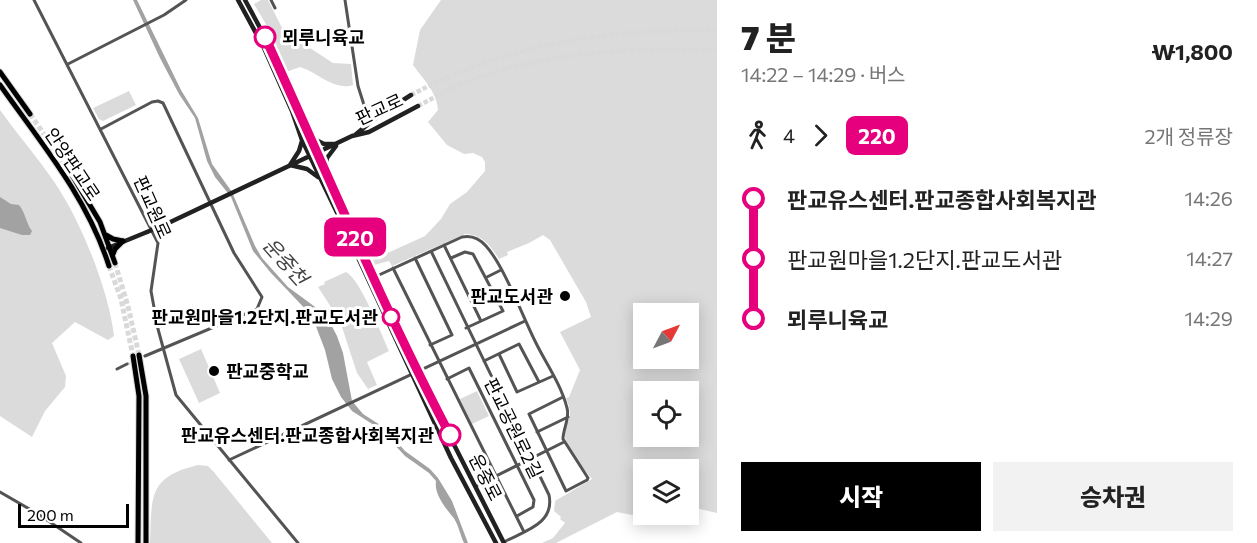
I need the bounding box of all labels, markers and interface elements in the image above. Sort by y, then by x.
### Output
text: 7 분 [741,16,796,57]
marker: 뫼루니육교 [254,26,276,48]
place label: 뫼루니육교 [282,26,365,48]
text: ₩1,800 [1151,38,1233,65]
text: 14:22 – 14:29 · 버스 [741,62,906,86]
street label: 판교로 [352,89,406,129]
icon: walk [741,119,774,152]
icon: forward [804,119,837,152]
text: 4 [783,123,795,147]
text: 220 [858,123,896,148]
street label: 안양판교로 [41,124,105,204]
text: 2개 정류장 [1144,124,1233,148]
street label: 판교원로 [129,172,177,242]
text: 판교유스센터.판교종합사회복지관 [787,186,1096,213]
text: 14:26 [1185,186,1233,210]
line badge: 220 [320,218,389,256]
text: 220 [336,225,374,250]
water label: 운중천 [259,232,315,291]
text: 판교원마을1.2단지.판교도서관 [787,246,1062,273]
text: 14:27 [1186,246,1233,270]
place label: 판교도서관 [470,285,553,307]
marker: 판교도서관 [558,289,572,303]
north arrow [633,303,699,369]
map controls [633,303,699,525]
place label: 판교원마을1.2단지.판교도서관 [151,306,378,328]
text: 뫼루니육교 [787,306,888,333]
text: 14:29 [1185,306,1233,330]
marker: 판교원마을1.2단지.판교도서관 [382,308,400,326]
place label: 판교중학교 [226,360,309,382]
marker: 판교중학교 [207,364,221,378]
street label: 판교공원로2길 [480,374,548,482]
button: locate [633,381,699,447]
place label: 판교유스센터.판교종합사회복지관 [181,424,434,446]
marker: 판교유스센터.판교종합사회복지관 [439,424,461,446]
street label: 운중로 [465,450,507,504]
button: layers [633,459,699,525]
button: 시작 [741,462,981,531]
button: 승차권 [993,462,1233,531]
scale bar [18,501,129,528]
text: 200 m [27,505,74,524]

